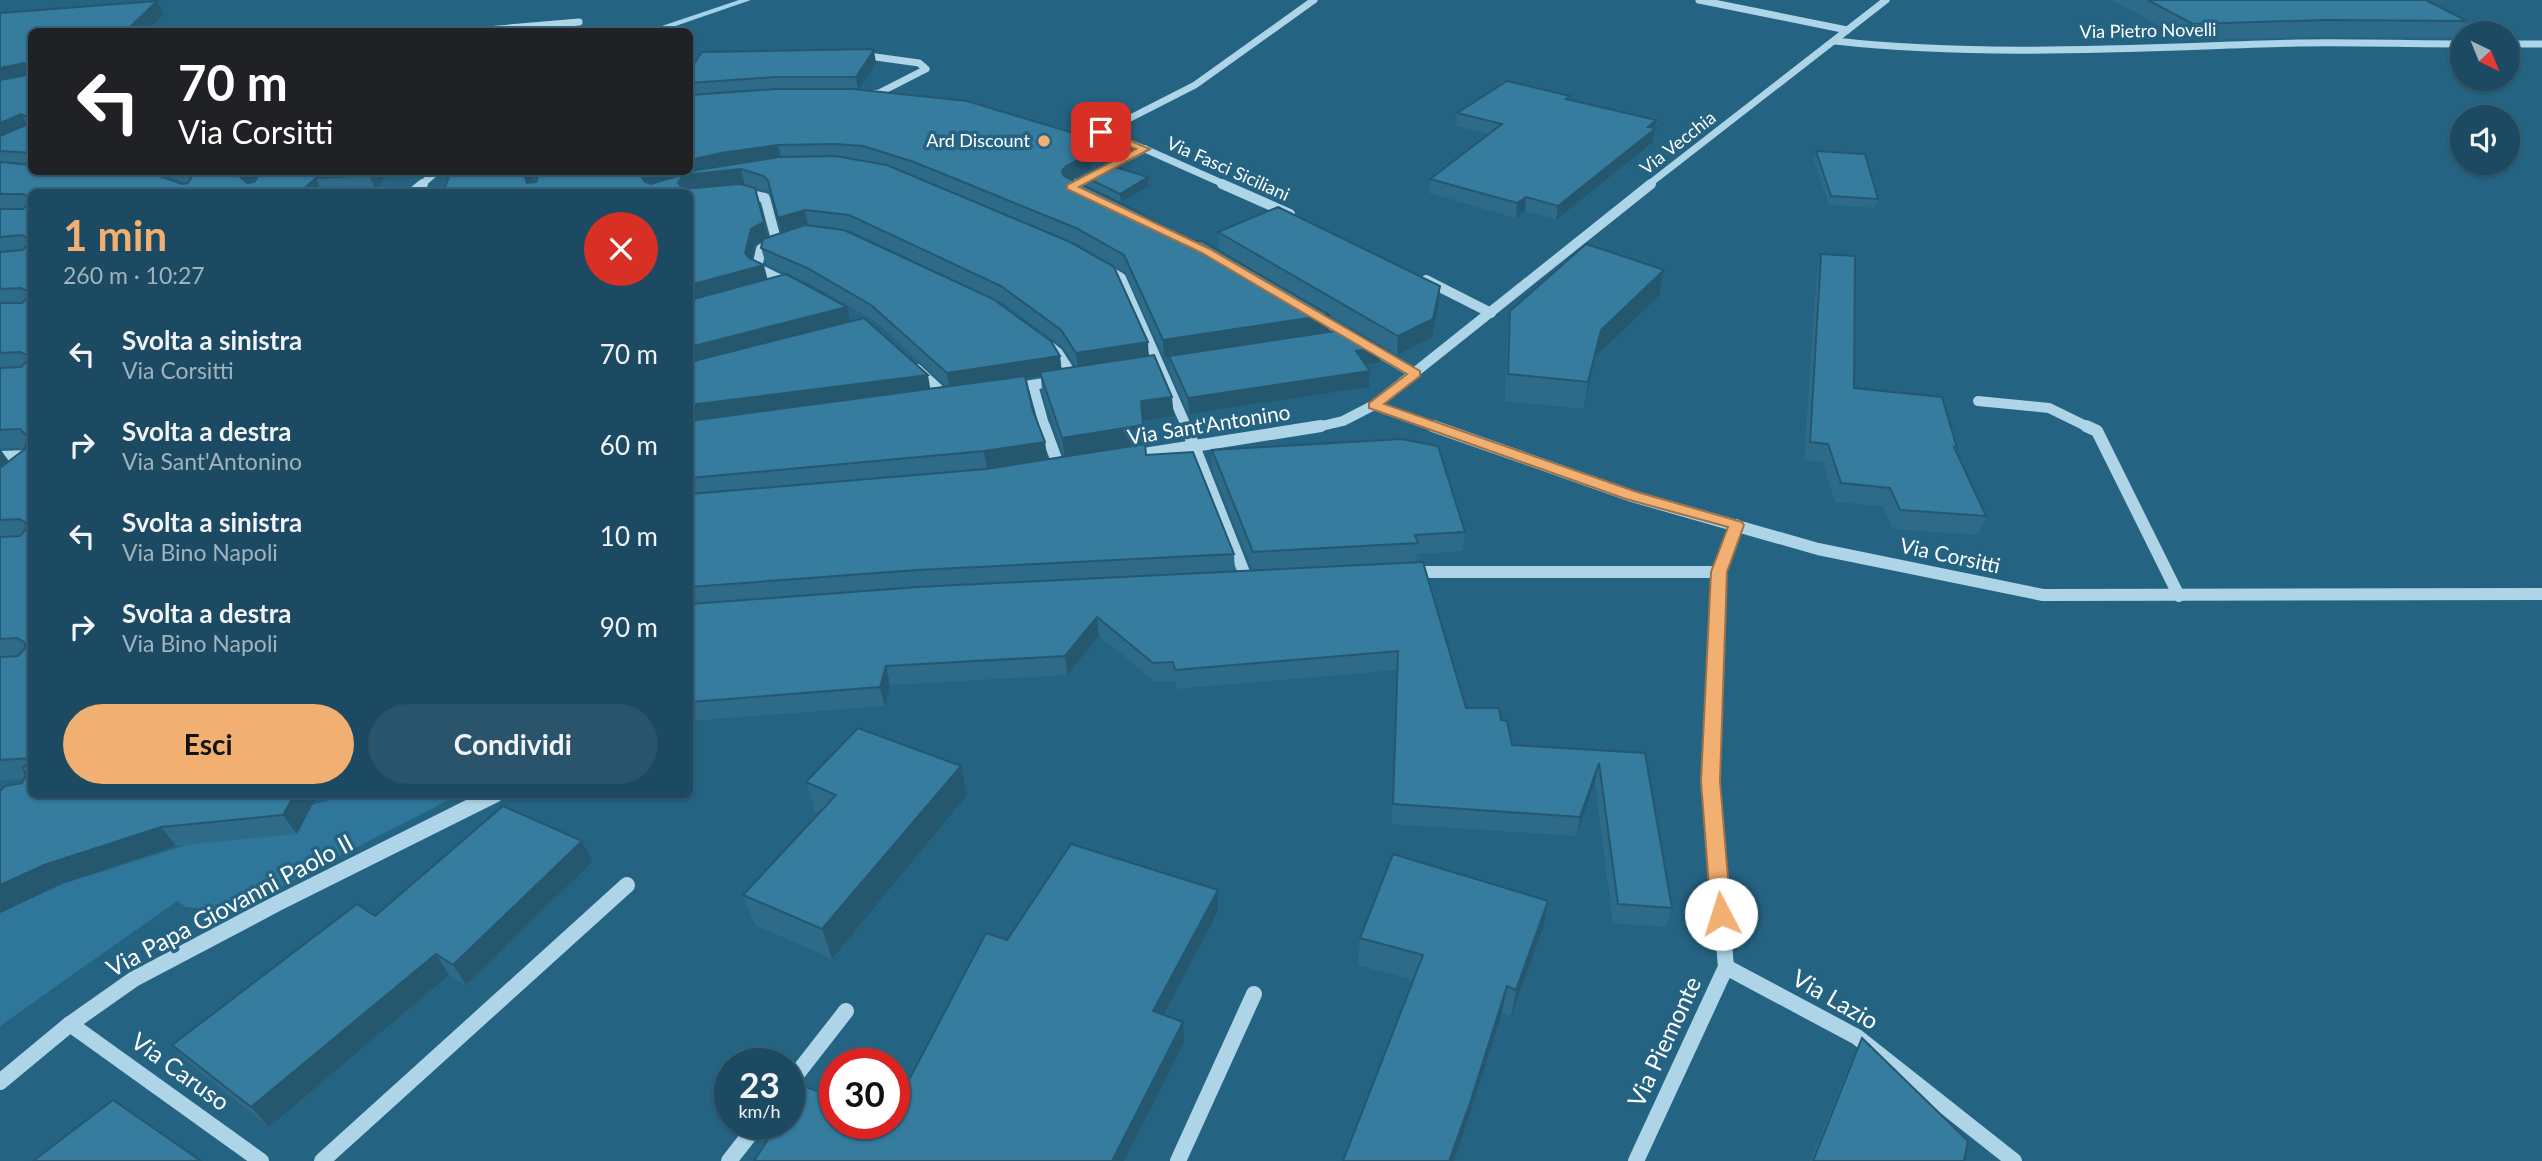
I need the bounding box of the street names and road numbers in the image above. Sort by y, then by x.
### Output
street label: Via Pietro Novelli [2079,18,2217,42]
street label: Via Vecchia [1635,106,1720,179]
street label: Via Fasci Siciliani [1164,131,1293,205]
street label: Via Sant'Antonino [1126,398,1292,449]
street label: Via Corsitti [1898,532,2003,577]
street label: Via Papa Giovanni Paolo II [101,827,358,982]
street label: Via Lazio [1788,963,1884,1035]
street label: Via Piemonte [1621,971,1707,1111]
street label: Via Caruso [126,1026,236,1116]

